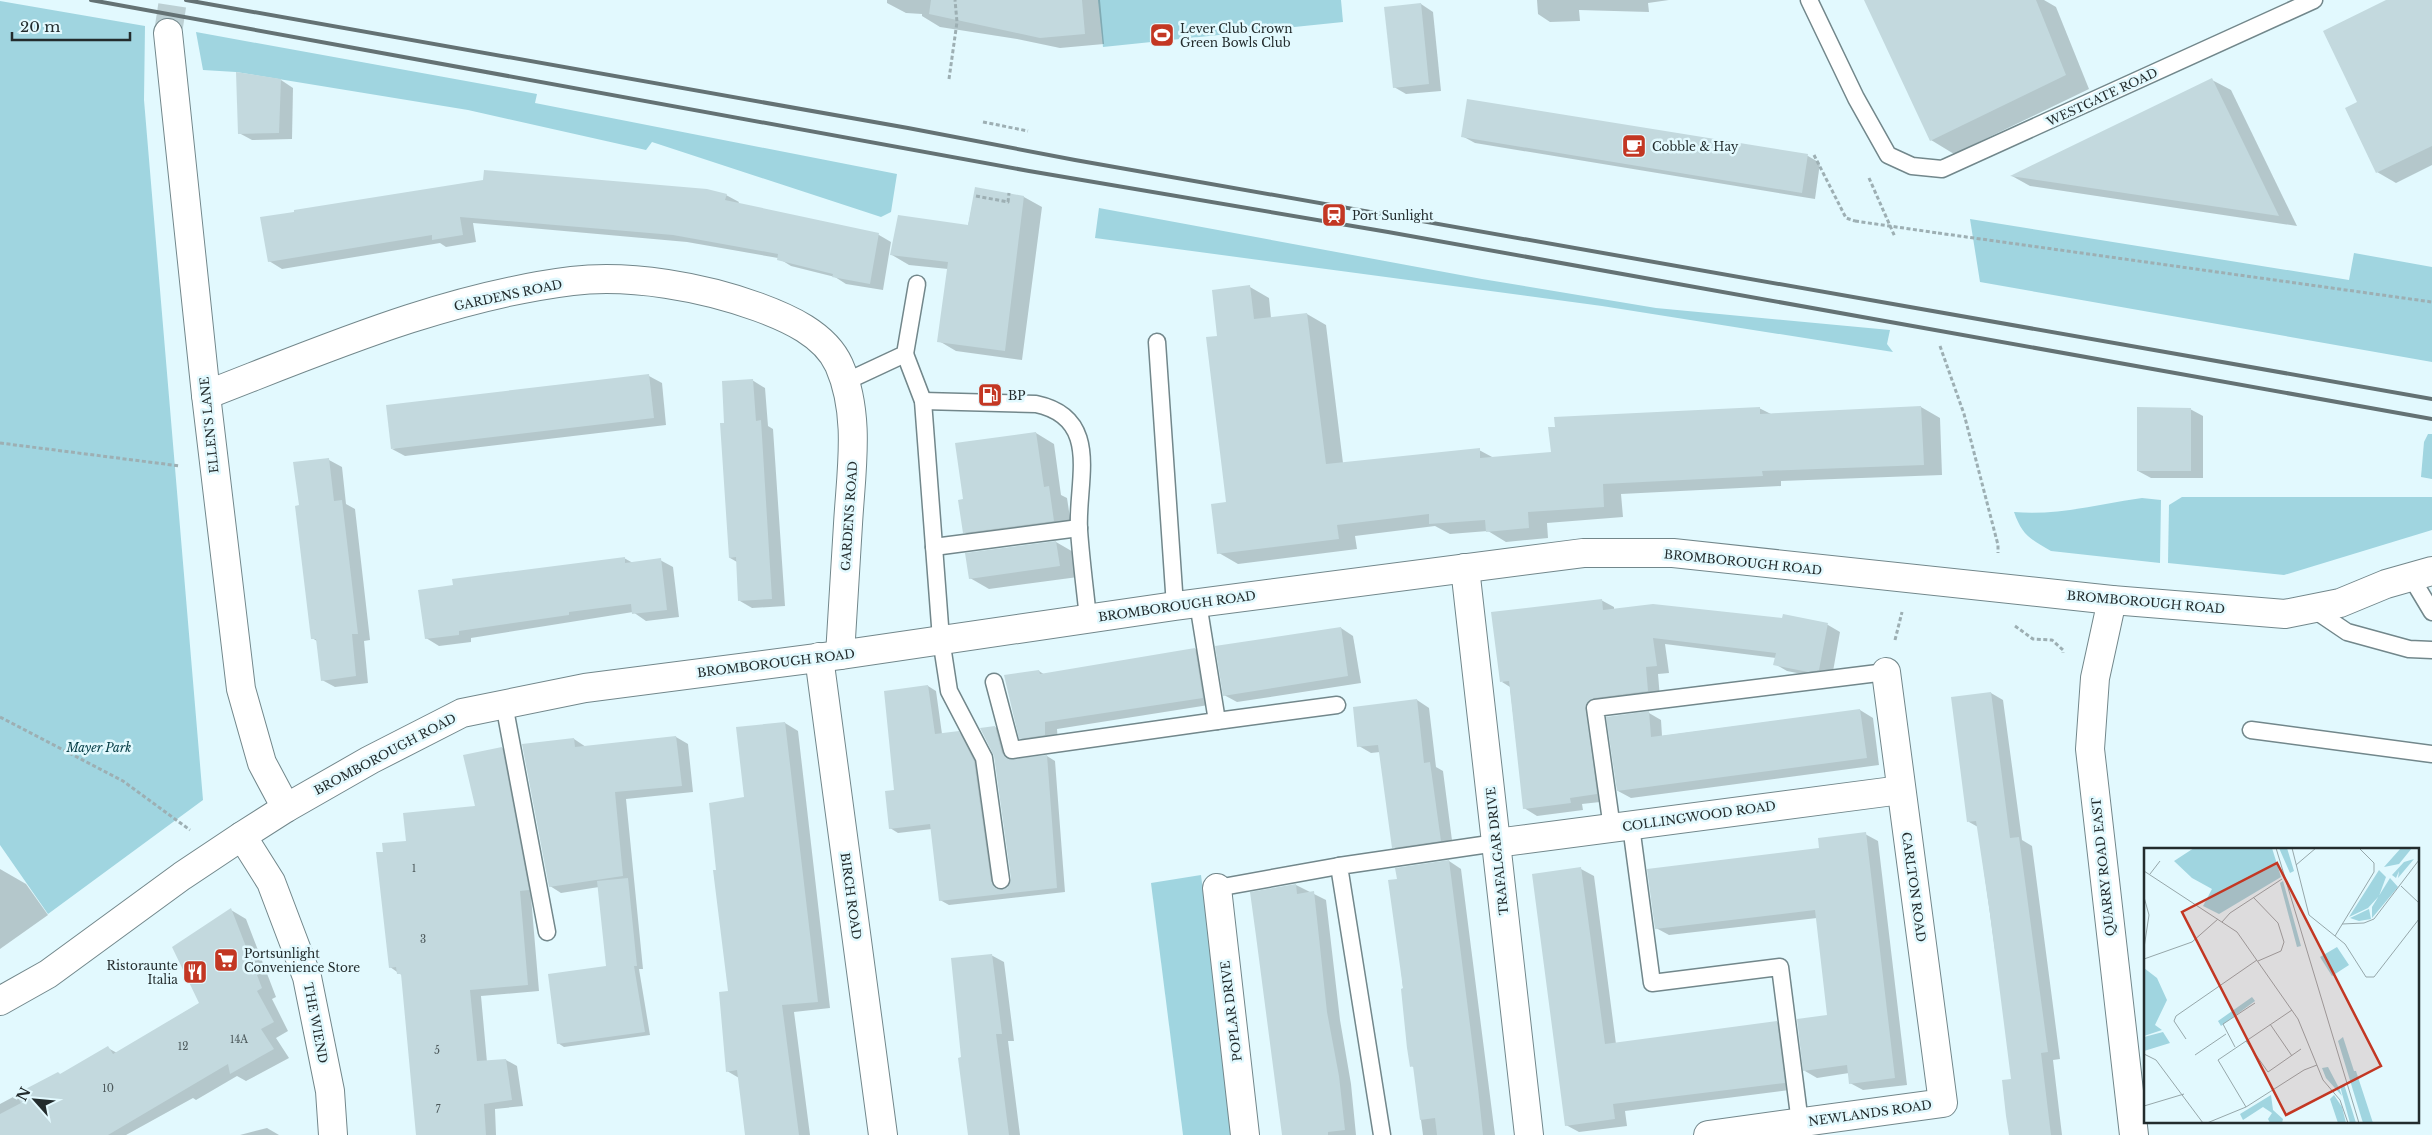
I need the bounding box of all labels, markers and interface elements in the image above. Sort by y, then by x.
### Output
scale bar [12,10,130,42]
text: 20 m [20,17,60,36]
place label: Lever Club Crown Green Bowls Club [1180,21,1292,50]
sports icon: Lever Club Crown Green Bowls Club [1149,22,1175,48]
street label: WESTGATE ROAD [2043,65,2160,130]
cafe icon: Cobble & Hay [1621,133,1647,159]
place label: Cobble & Hay [1652,139,1739,154]
station icon: Port Sunlight [1321,202,1347,228]
place label: Port Sunlight [1352,208,1434,223]
street label: GARDENS ROAD [453,276,563,314]
street label: ELLEN'S LANE [196,376,222,474]
fuel station icon: BP [977,382,1003,408]
place label: BP [1008,388,1025,403]
street label: GARDENS ROAD [838,461,860,571]
street label: BROMBOROUGH ROAD [1663,546,1823,578]
street label: BROMBOROUGH ROAD [1097,588,1257,624]
street label: BROMBOROUGH ROAD [2066,588,2226,616]
street label: BROMBOROUGH ROAD [696,646,856,680]
street label: BROMBOROUGH ROAD [311,710,459,798]
park label: Mayer Park [66,740,131,755]
street label: TRAFALGAR DRIVE [1483,786,1511,916]
street label: QUARRY ROAD EAST [2088,797,2118,937]
street label: COLLINGWOOD ROAD [1621,798,1777,834]
street label: CARLTON ROAD [1899,831,1929,943]
inset map [2144,848,2420,1122]
street label: BIRCH ROAD [837,852,865,940]
house number: 1 [412,862,416,875]
house number: 3 [420,933,426,946]
place label: Portsunlight Convenience Store [244,946,360,975]
supermarket icon: Portsunlight Convenience Store [213,947,239,973]
place label: Ristoraunte Italia [107,958,178,987]
restaurant icon: Ristoraunte Italia [182,959,208,985]
street label: POPLAR DRIVE [1217,960,1245,1062]
street label: THE WIEND [301,981,331,1065]
house number: 14A [230,1033,248,1046]
house number: 12 [178,1040,188,1053]
house number: 5 [434,1044,440,1057]
north arrow [10,1075,60,1125]
house number: 10 [102,1082,114,1095]
text: N [12,1084,34,1104]
street label: NEWLANDS ROAD [1807,1097,1933,1129]
house number: 7 [435,1103,441,1116]

